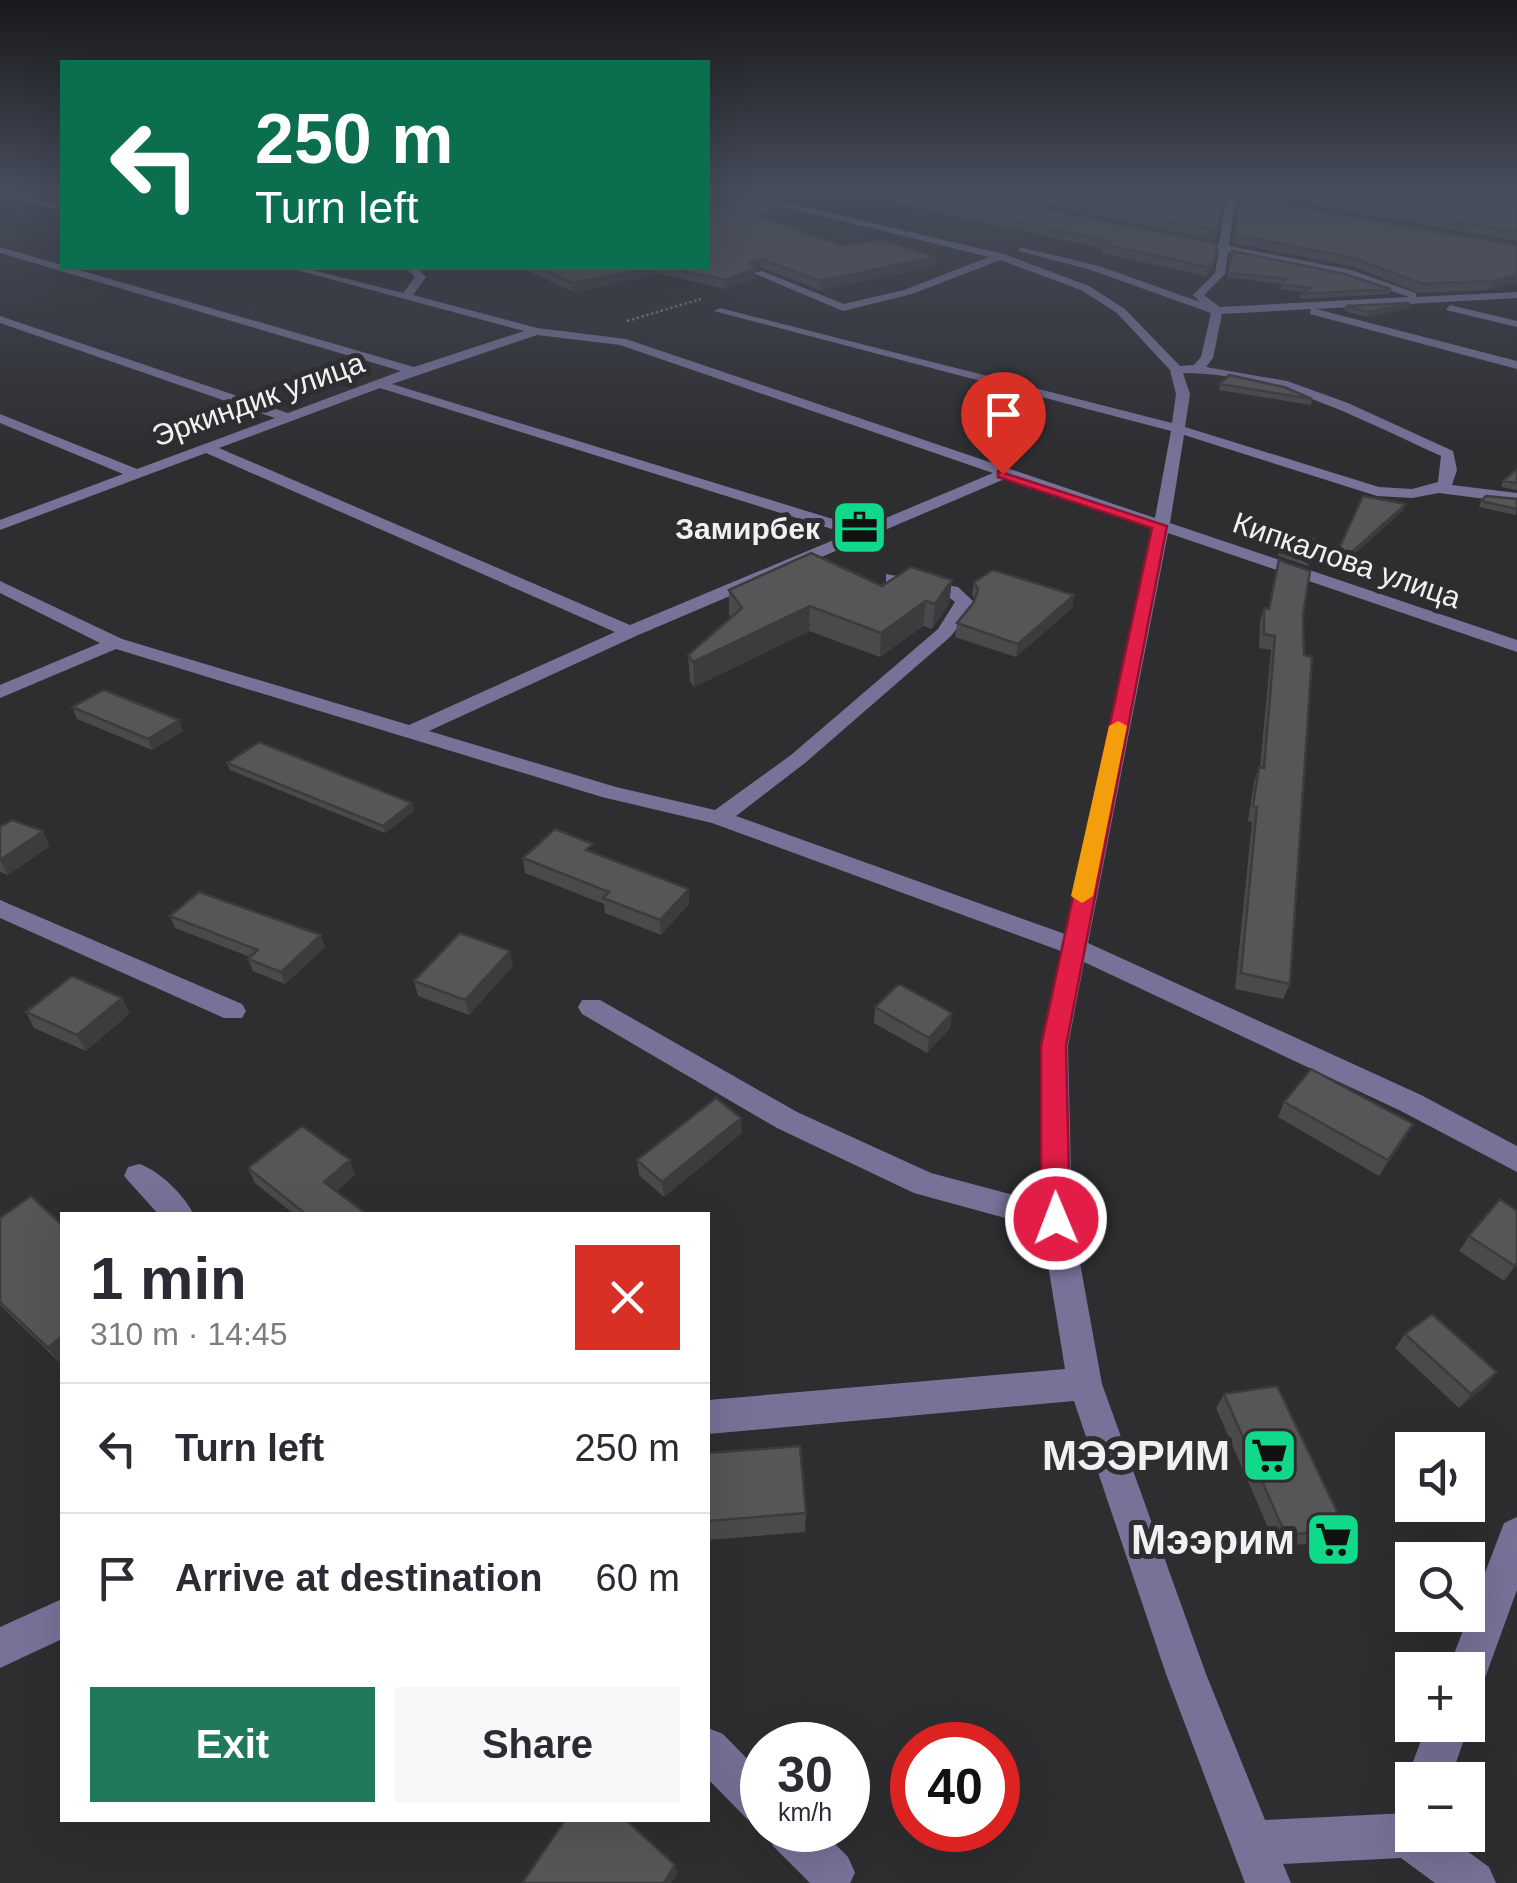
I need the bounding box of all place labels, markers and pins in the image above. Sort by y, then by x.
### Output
pin [961,372,1046,475]
office icon: Замирбек [829,498,889,558]
place label: Замирбек [675,512,821,545]
supermarket icon: МЭЭРИМ [1239,1425,1299,1485]
place label: МЭЭРИМ [1042,1432,1230,1479]
supermarket icon: Мээрим [1304,1509,1364,1569]
place label: Мээрим [1131,1516,1295,1563]

